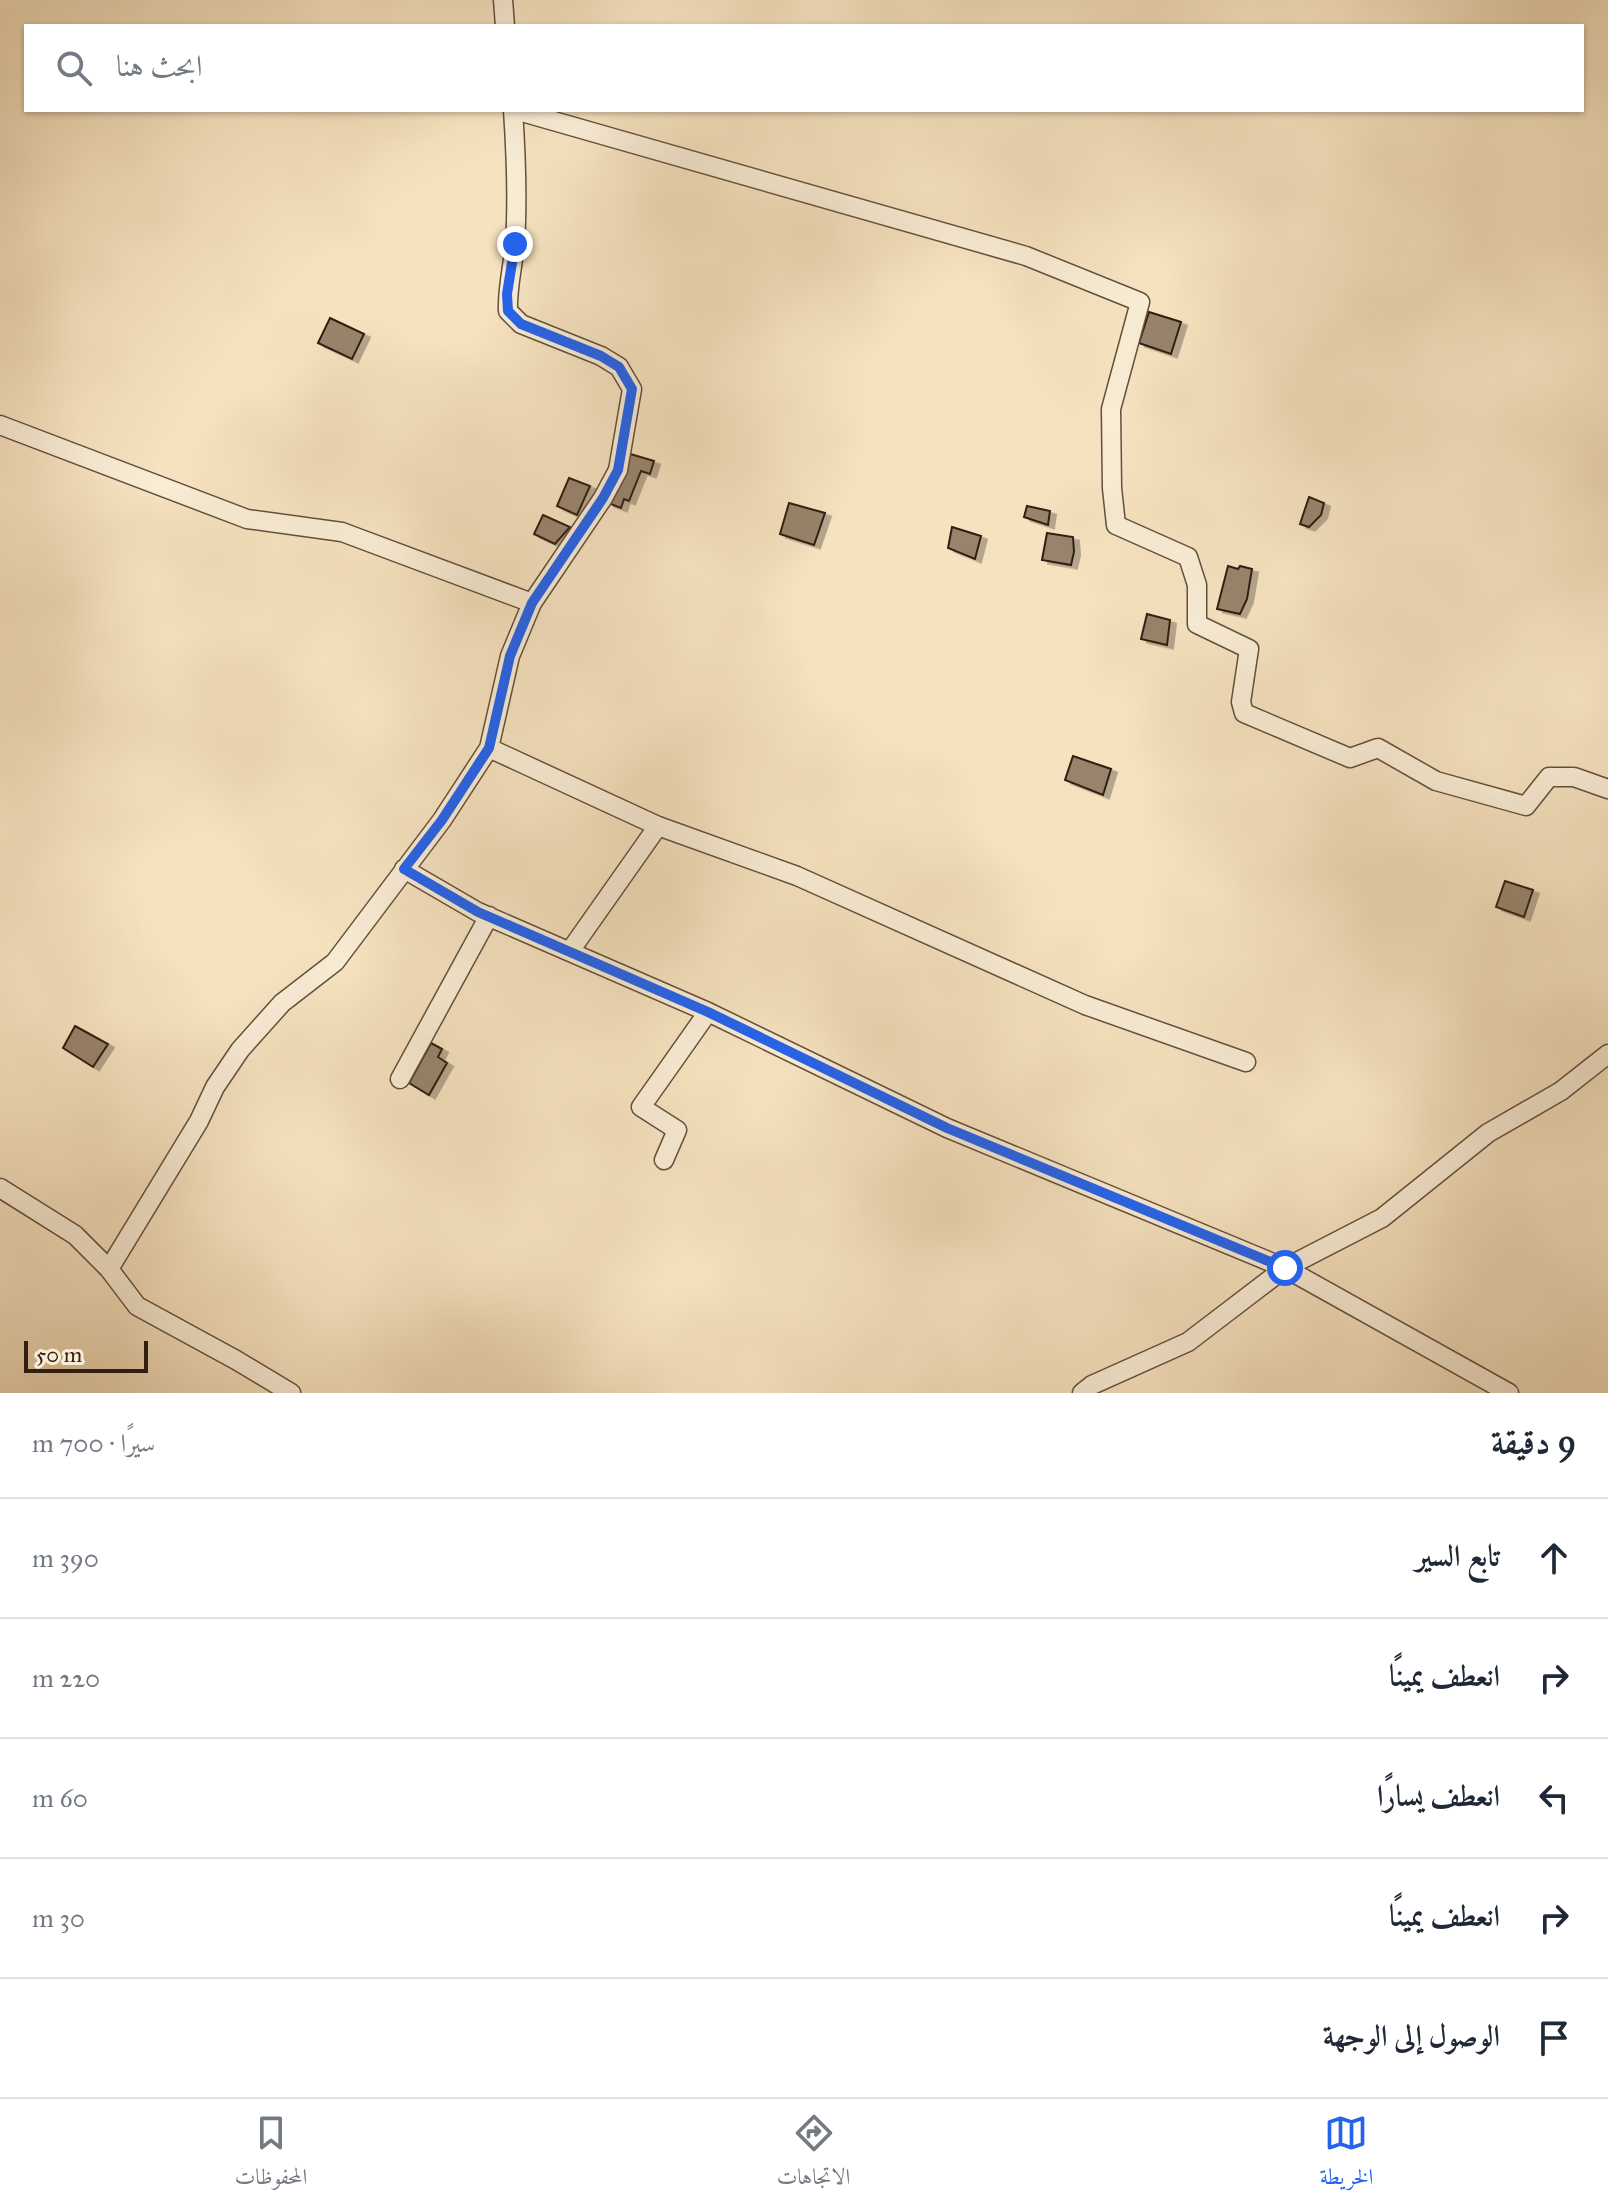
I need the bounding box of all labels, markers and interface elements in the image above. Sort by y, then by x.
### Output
search box [24,24,1584,112]
icon: search [52,46,96,90]
text: ابحث هنا [116,48,202,84]
route end [497,226,533,262]
route start [1267,1250,1303,1286]
scale bar [24,1337,148,1373]
text: 50 m [36,1341,82,1368]
text: 9 دقيقة [1491,1421,1576,1462]
text: سيرًا · 700 m [32,1427,155,1459]
icon: ahead [1532,1536,1576,1580]
text: تابع السير [1415,1538,1500,1574]
text: 390 m [32,1542,99,1574]
icon: right [1532,1656,1576,1700]
text: انعطف يمينًا [1389,1658,1500,1694]
text: 220 m [32,1662,100,1694]
icon: left [1532,1776,1576,1820]
text: انعطف يسارًا [1377,1778,1500,1814]
text: 60 m [32,1782,88,1814]
icon: right [1532,1896,1576,1940]
text: انعطف يمينًا [1389,1898,1500,1934]
text: 30 m [32,1902,85,1934]
icon: arrive [1532,2016,1576,2060]
text: الوصول إلى الوجهة [1323,2018,1500,2054]
tab: المحفوظات [235,2111,307,2198]
tab: الاتجاهات [777,2111,850,2198]
tab: الخريطة [1320,2111,1373,2198]

